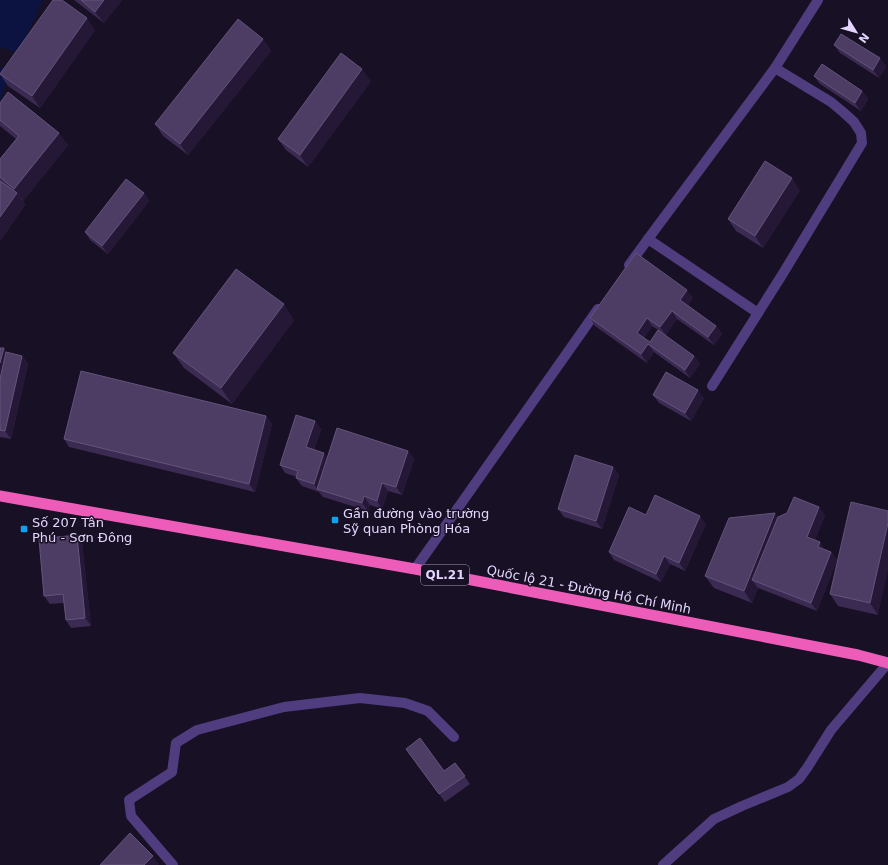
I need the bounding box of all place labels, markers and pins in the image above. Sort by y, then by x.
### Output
place label: Gần đường vào trường Sỹ quan Phòng Hóa [343,506,489,536]
place label: Số 207 Tân Phú - Sơn Đông [32,515,132,545]
marker: Gần đường vào trường Sỹ quan Phòng Hóa [330,515,340,525]
marker: Số 207 Tân Phú - Sơn Đông [19,524,29,534]

